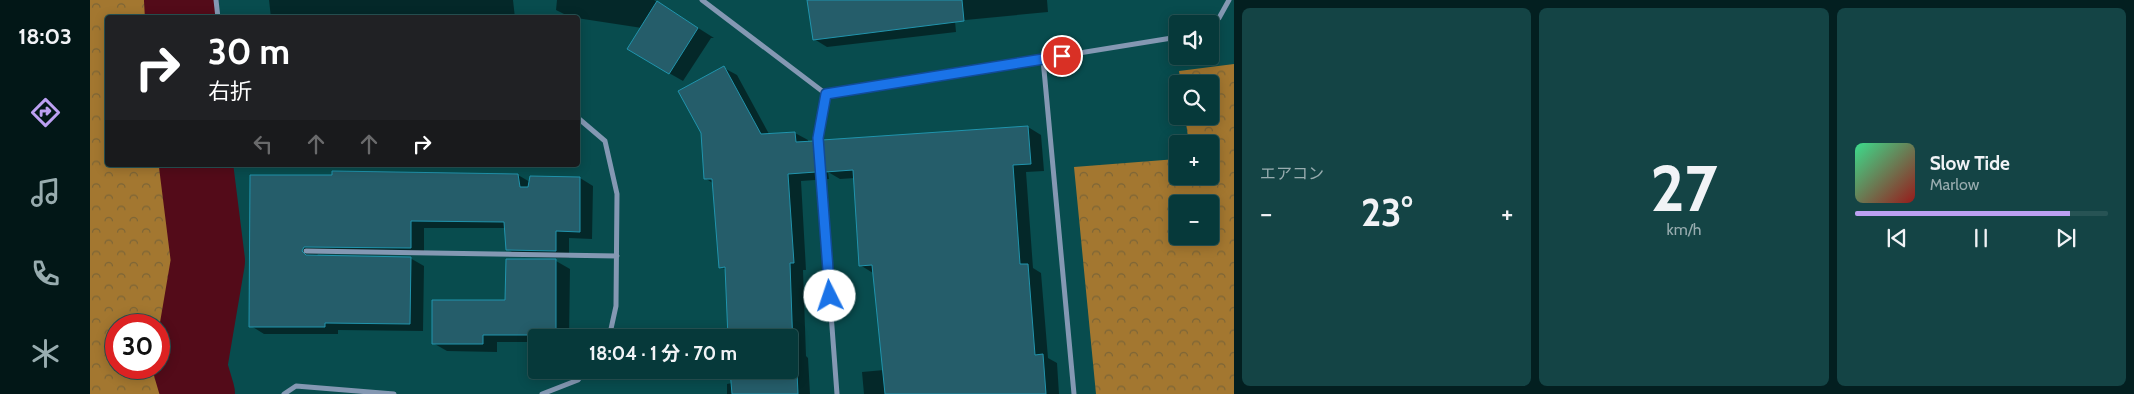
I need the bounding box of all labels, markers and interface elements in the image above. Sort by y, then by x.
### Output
map controls [1169,15,1219,245]
button: sound [1169,15,1219,65]
text: 18:03 [18,23,72,50]
text: 30 m [208,30,290,73]
icon: right [125,35,190,100]
pin [1041,35,1083,77]
icon: arrive [1048,42,1076,70]
button: search [1169,75,1219,125]
text: 右折 [208,78,252,105]
icon: directions [28,95,63,130]
icon: left [249,130,277,158]
icon: ahead [302,130,330,158]
icon: ahead [355,130,383,158]
icon: right [408,130,436,158]
button: + [1169,135,1219,185]
text: 27 [1650,148,1718,227]
text: Slow Tide [1930,152,2010,175]
text: エアコン [1260,164,1324,183]
icon: music [28,175,63,210]
text: Marlow [1930,175,1979,194]
text: 23° [1361,189,1412,236]
button: − [1169,195,1219,245]
text: − [1260,196,1272,230]
text: + [1501,196,1513,230]
text: km/h [1666,220,1702,239]
icon: previous [1883,224,1911,252]
icon: pause [1967,224,1995,252]
icon: next [2052,224,2080,252]
icon: phone [28,256,63,291]
position arrow [803,269,855,321]
speed limit sign: 30 [105,314,170,379]
icon: climate [28,336,63,371]
text: 18:04 · 1 分 · 70 m [589,342,737,365]

